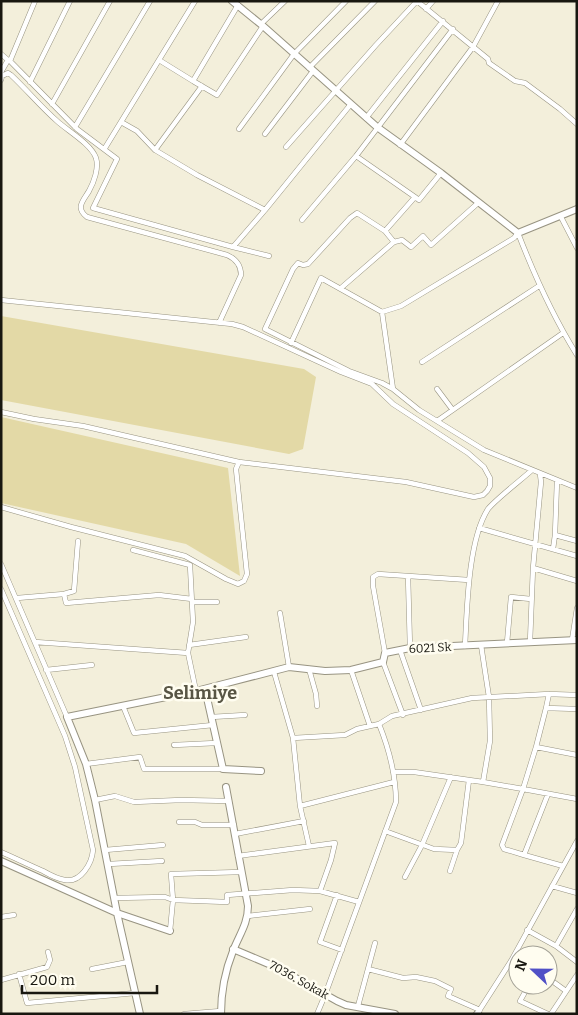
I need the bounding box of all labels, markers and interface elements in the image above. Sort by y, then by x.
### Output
street label: 6021 Sk [408,640,452,656]
district label: Selimiye [163,682,237,704]
north arrow [508,945,558,995]
text: N [512,957,531,974]
street label: 7036. Sokak [267,958,331,1002]
scale bar [22,962,158,994]
text: 200 m [30,971,75,989]

